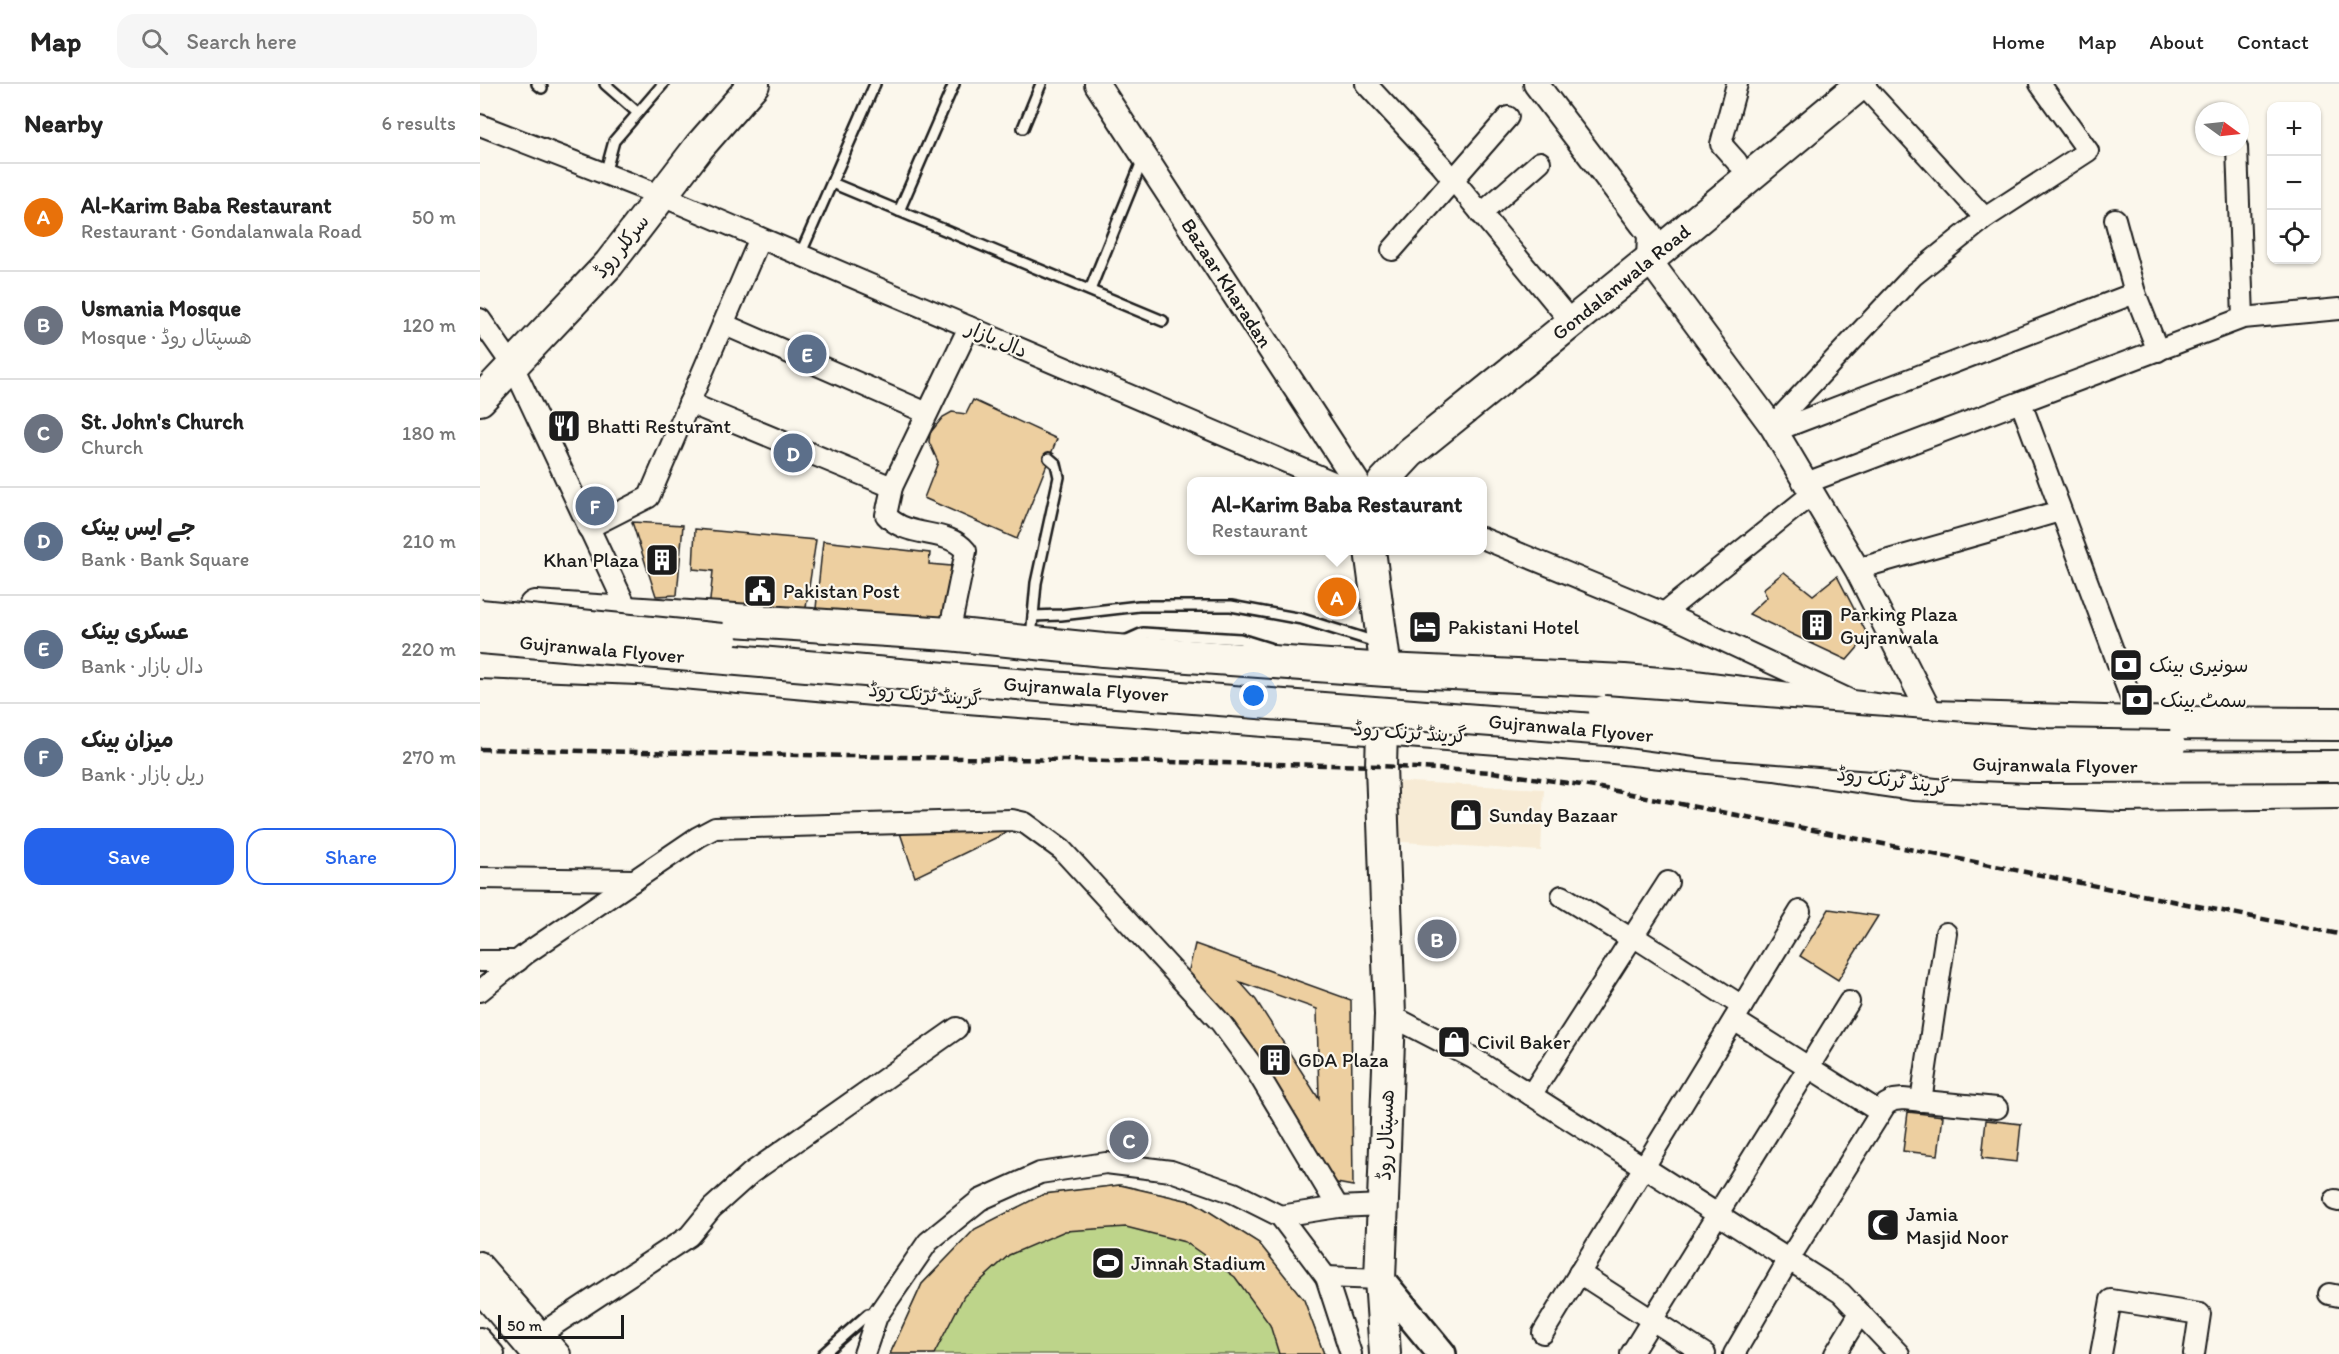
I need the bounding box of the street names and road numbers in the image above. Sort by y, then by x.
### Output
street label: سرکلر روڈ [588,209,654,283]
street label: Bazaar Kharadan [1176,214,1278,352]
street label: Gondalanwala Road [1547,219,1695,345]
street label: دال بازار [961,315,1031,363]
street label: Gujranwala Flyover [519,630,685,668]
street label: Gujranwala Flyover [1003,671,1169,707]
street label: گرینڈ ٹرنک روڈ [868,677,982,711]
street label: Gujranwala Flyover [1488,709,1654,747]
street label: گرینڈ ٹرنک روڈ [1353,716,1467,748]
street label: Gujranwala Flyover [1972,752,2138,778]
street label: گرینڈ ٹرنک روڈ [1835,761,1951,799]
street label: ھسپتال روڈ [1371,1089,1400,1181]

